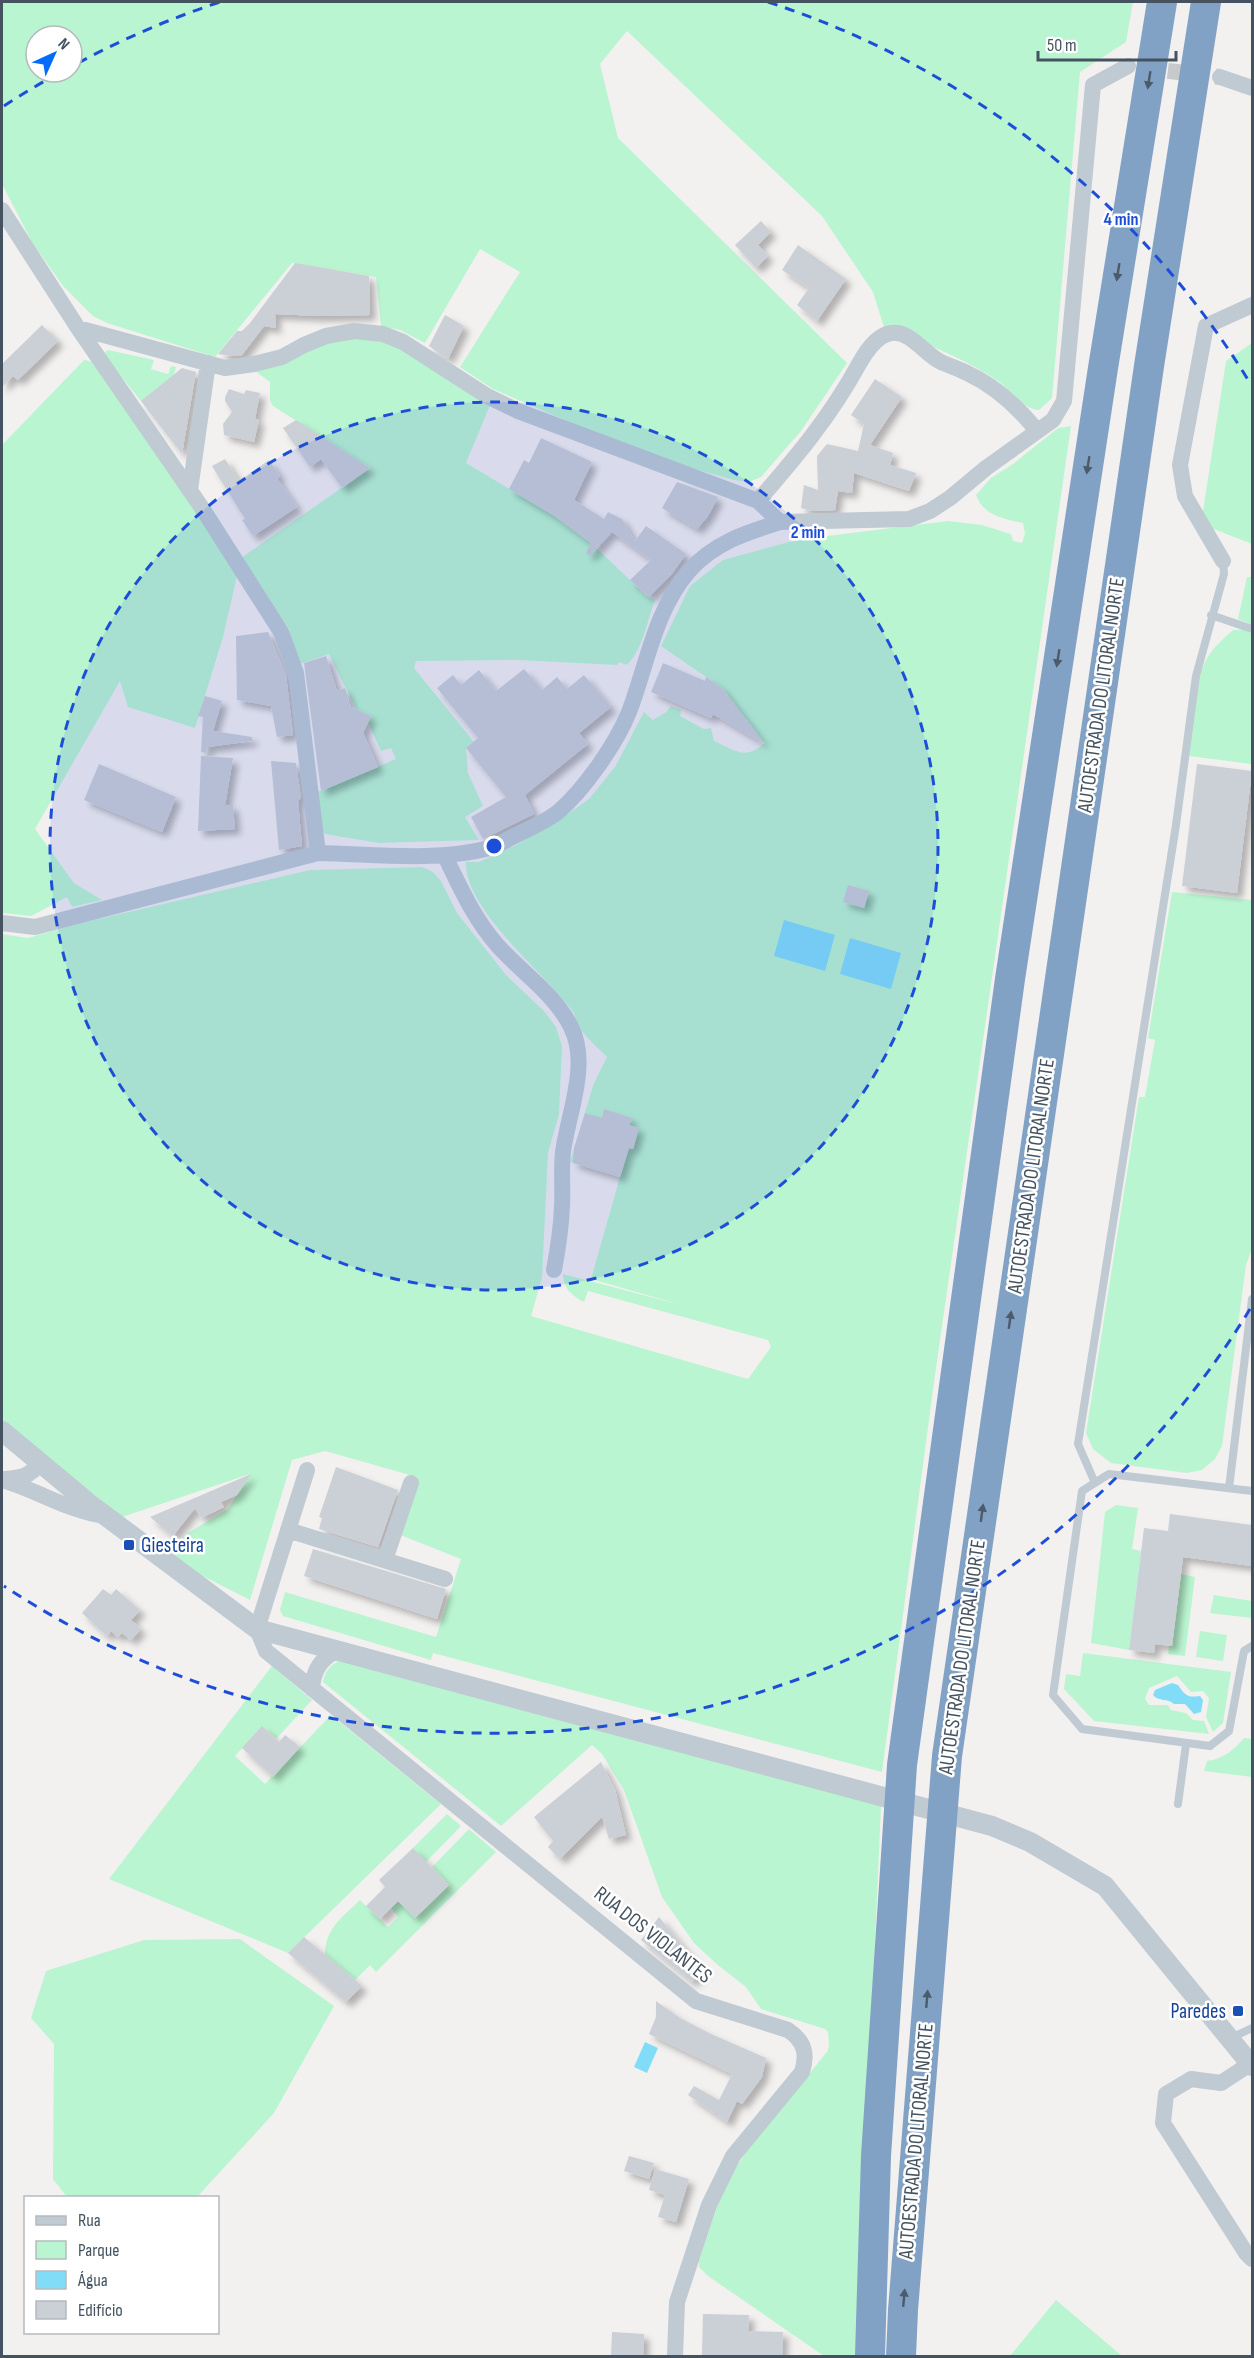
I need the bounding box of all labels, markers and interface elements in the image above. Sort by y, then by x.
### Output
north arrow [24,24,84,84]
scale bar [1038,24,1176,62]
text: N [54,35,73,54]
text: 50 m [1047,35,1077,56]
one-way arrow [1144,71,1153,90]
text: 4 min [1104,209,1138,230]
one-way arrow [1113,263,1122,282]
one-way arrow [1083,456,1092,475]
text: 2 min [791,522,825,543]
street label: AUTOESTRADA DO LITORAL NORTE [1072,576,1130,815]
one-way arrow [1054,649,1063,668]
centre of rings [484,836,504,856]
street label: AUTOESTRADA DO LITORAL NORTE [1002,1057,1060,1296]
one-way arrow [1005,1311,1014,1330]
one-way arrow [977,1504,986,1523]
place label: Giesteira [141,1533,204,1558]
marker: Giesteira [122,1538,136,1552]
street label: AUTOESTRADA DO LITORAL NORTE [933,1538,991,1777]
street label: RUA DOS VIOLANTES [589,1881,717,1989]
one-way arrow [922,1989,932,2008]
place label: Paredes [1170,1999,1226,2024]
marker: Paredes [1231,2004,1245,2018]
street label: AUTOESTRADA DO LITORAL NORTE [893,2022,939,2261]
legend [24,2196,219,2334]
text: Rua [78,2210,101,2231]
text: Parque [78,2240,119,2261]
text: Água [77,2270,108,2291]
one-way arrow [899,2289,908,2308]
text: Edifício [78,2300,123,2321]

